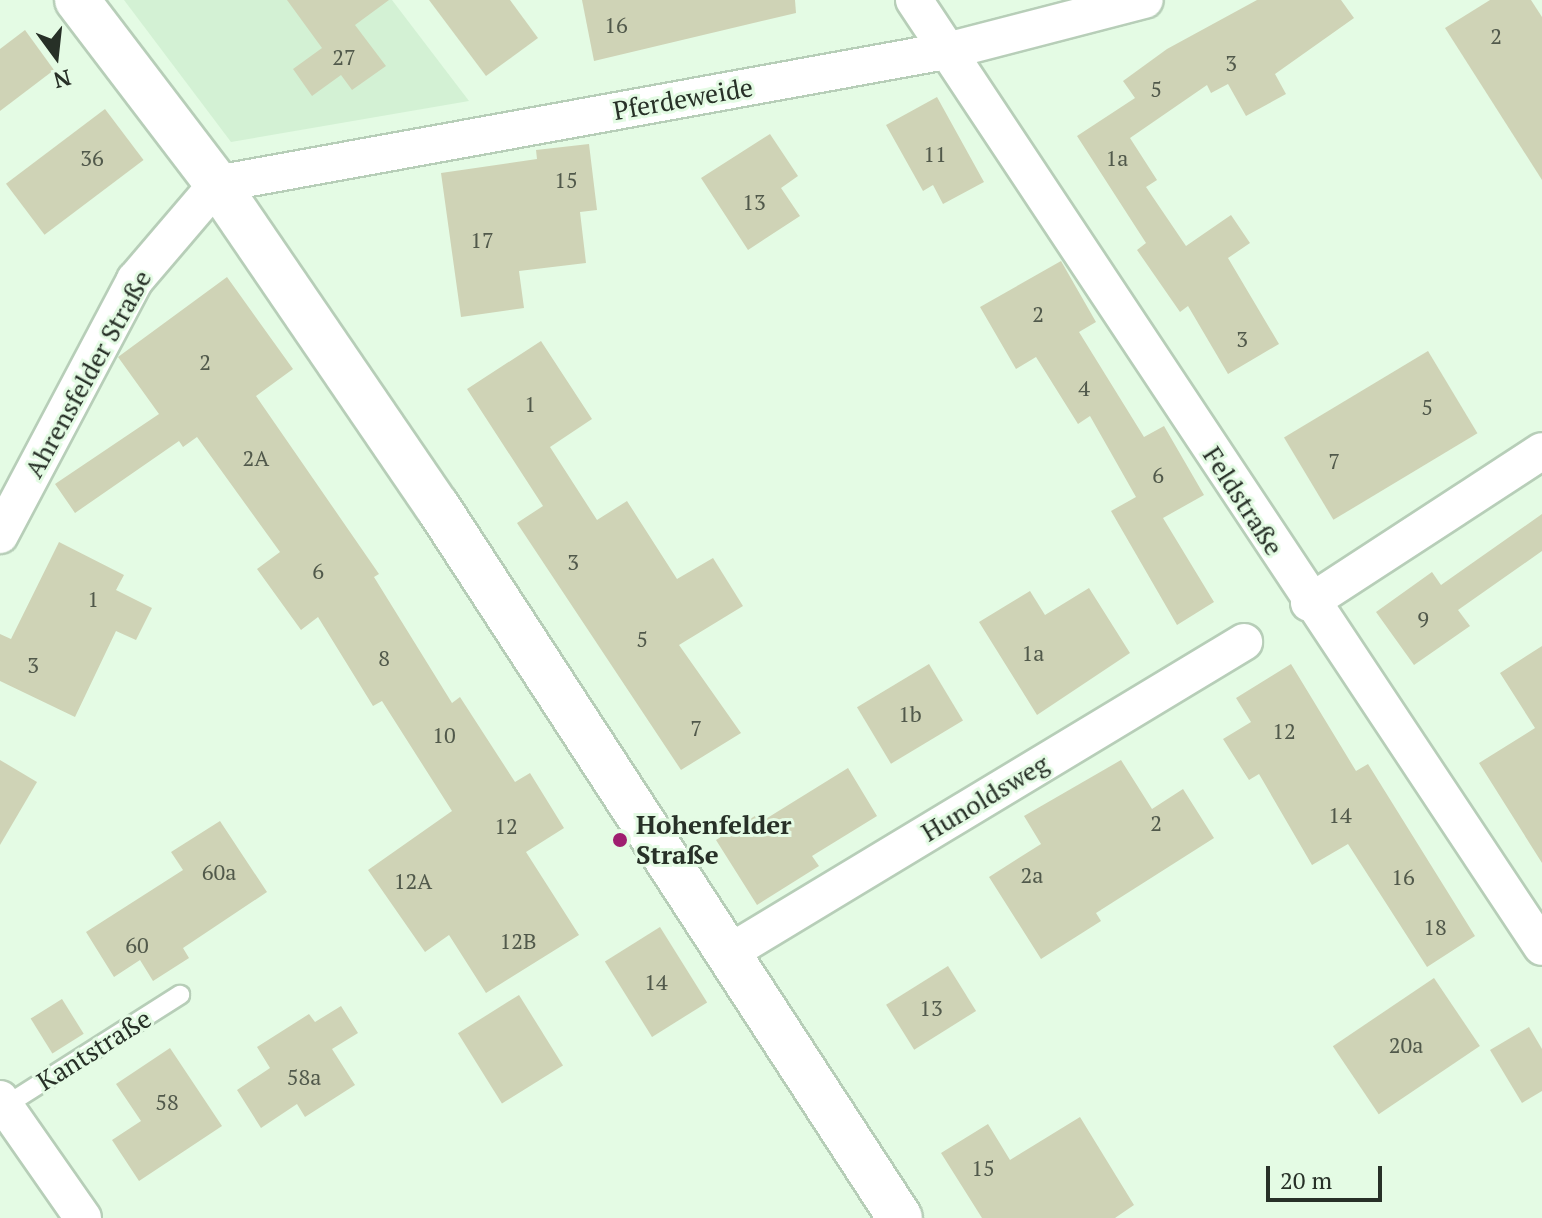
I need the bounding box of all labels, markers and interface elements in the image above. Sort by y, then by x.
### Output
house number: 16 [604,12,628,38]
north arrow [16,16,96,96]
house number: 2 [1490,23,1502,49]
house number: 27 [332,44,356,70]
house number: 3 [1225,50,1237,76]
text: N [51,63,74,96]
street label: Pferdeweide [611,71,755,127]
house number: 5 [1150,76,1162,102]
house number: 11 [923,141,947,167]
house number: 36 [80,145,104,171]
house number: 1a [1106,145,1128,171]
house number: 15 [554,167,578,193]
house number: 13 [742,189,766,215]
house number: 17 [470,227,494,253]
street label: Ahrensfelder Straße [18,265,158,483]
house number: 2 [1032,301,1044,327]
house number: 3 [1236,326,1248,352]
house number: 2 [199,349,211,375]
house number: 4 [1078,375,1090,401]
house number: 1 [524,391,536,417]
house number: 5 [1421,394,1433,420]
street label: Feldstraße [1196,441,1290,561]
house number: 2A [243,445,269,471]
house number: 7 [1328,448,1340,474]
house number: 6 [1152,462,1164,488]
house number: 3 [567,549,579,575]
house number: 6 [312,558,324,584]
house number: 1 [87,586,99,612]
house number: 9 [1417,606,1429,632]
house number: 5 [636,626,648,652]
house number: 1a [1022,640,1044,666]
house number: 8 [378,645,390,671]
house number: 3 [27,652,39,678]
house number: 1b [898,701,922,727]
house number: 7 [690,715,702,741]
house number: 12 [1272,718,1296,744]
house number: 10 [432,722,456,748]
street label: Hunoldsweg [916,748,1054,848]
house number: 14 [1328,802,1352,828]
place label: Hohenfelder Straße [636,809,791,870]
house number: 2 [1150,810,1162,836]
house number: 12 [494,813,518,839]
marker: Hohenfelder Straße [611,831,629,849]
house number: 60a [202,859,236,885]
house number: 2a [1021,862,1043,888]
house number: 16 [1391,864,1415,890]
house number: 12A [394,868,432,894]
house number: 18 [1423,914,1447,940]
house number: 12B [500,928,536,954]
house number: 60 [125,932,149,958]
house number: 14 [644,969,668,995]
house number: 13 [919,995,943,1021]
street label: Kantstraße [31,1003,157,1097]
house number: 20a [1389,1032,1423,1058]
house number: 58a [287,1064,321,1090]
house number: 58 [155,1089,179,1115]
scale bar [1270,1150,1386,1200]
house number: 15 [971,1155,995,1181]
text: 20 m [1280,1164,1332,1196]

